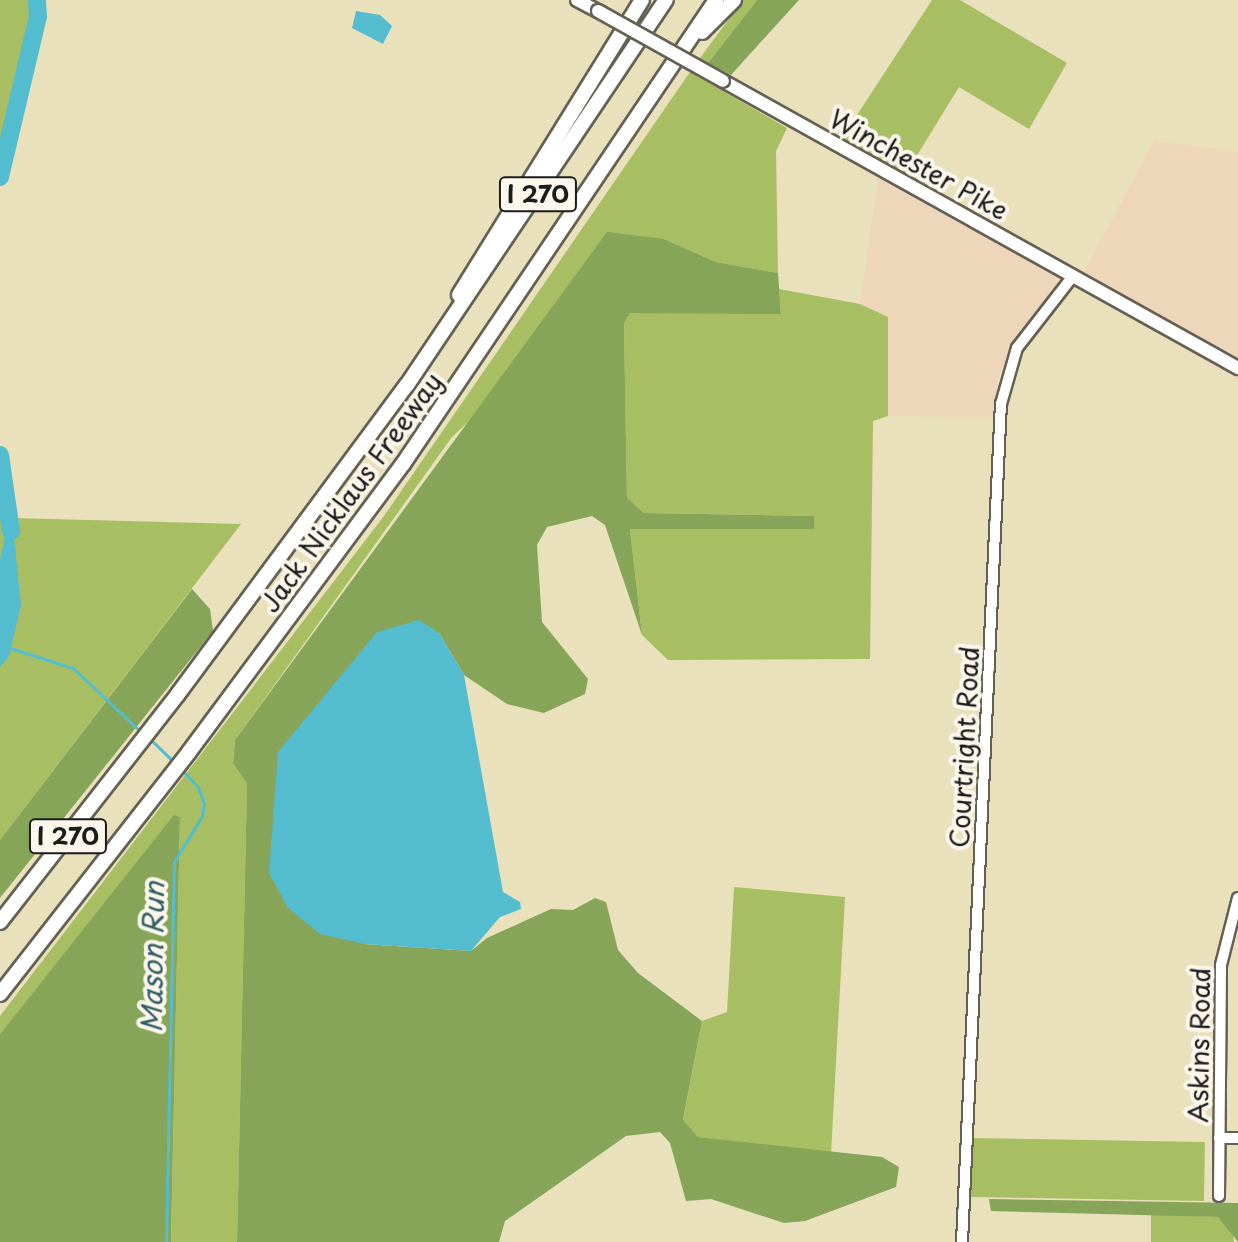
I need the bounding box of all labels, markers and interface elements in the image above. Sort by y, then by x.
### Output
street label: Winchester Pike [824,102,1014,226]
road number: I 270 [498,174,578,214]
street label: Jack Nicklaus Freeway [253,366,449,618]
street label: Courtright Road [943,645,985,849]
road number: I 270 [28,816,108,856]
water label: Mason Run [134,882,170,1032]
street label: Askins Road [1182,967,1216,1123]

